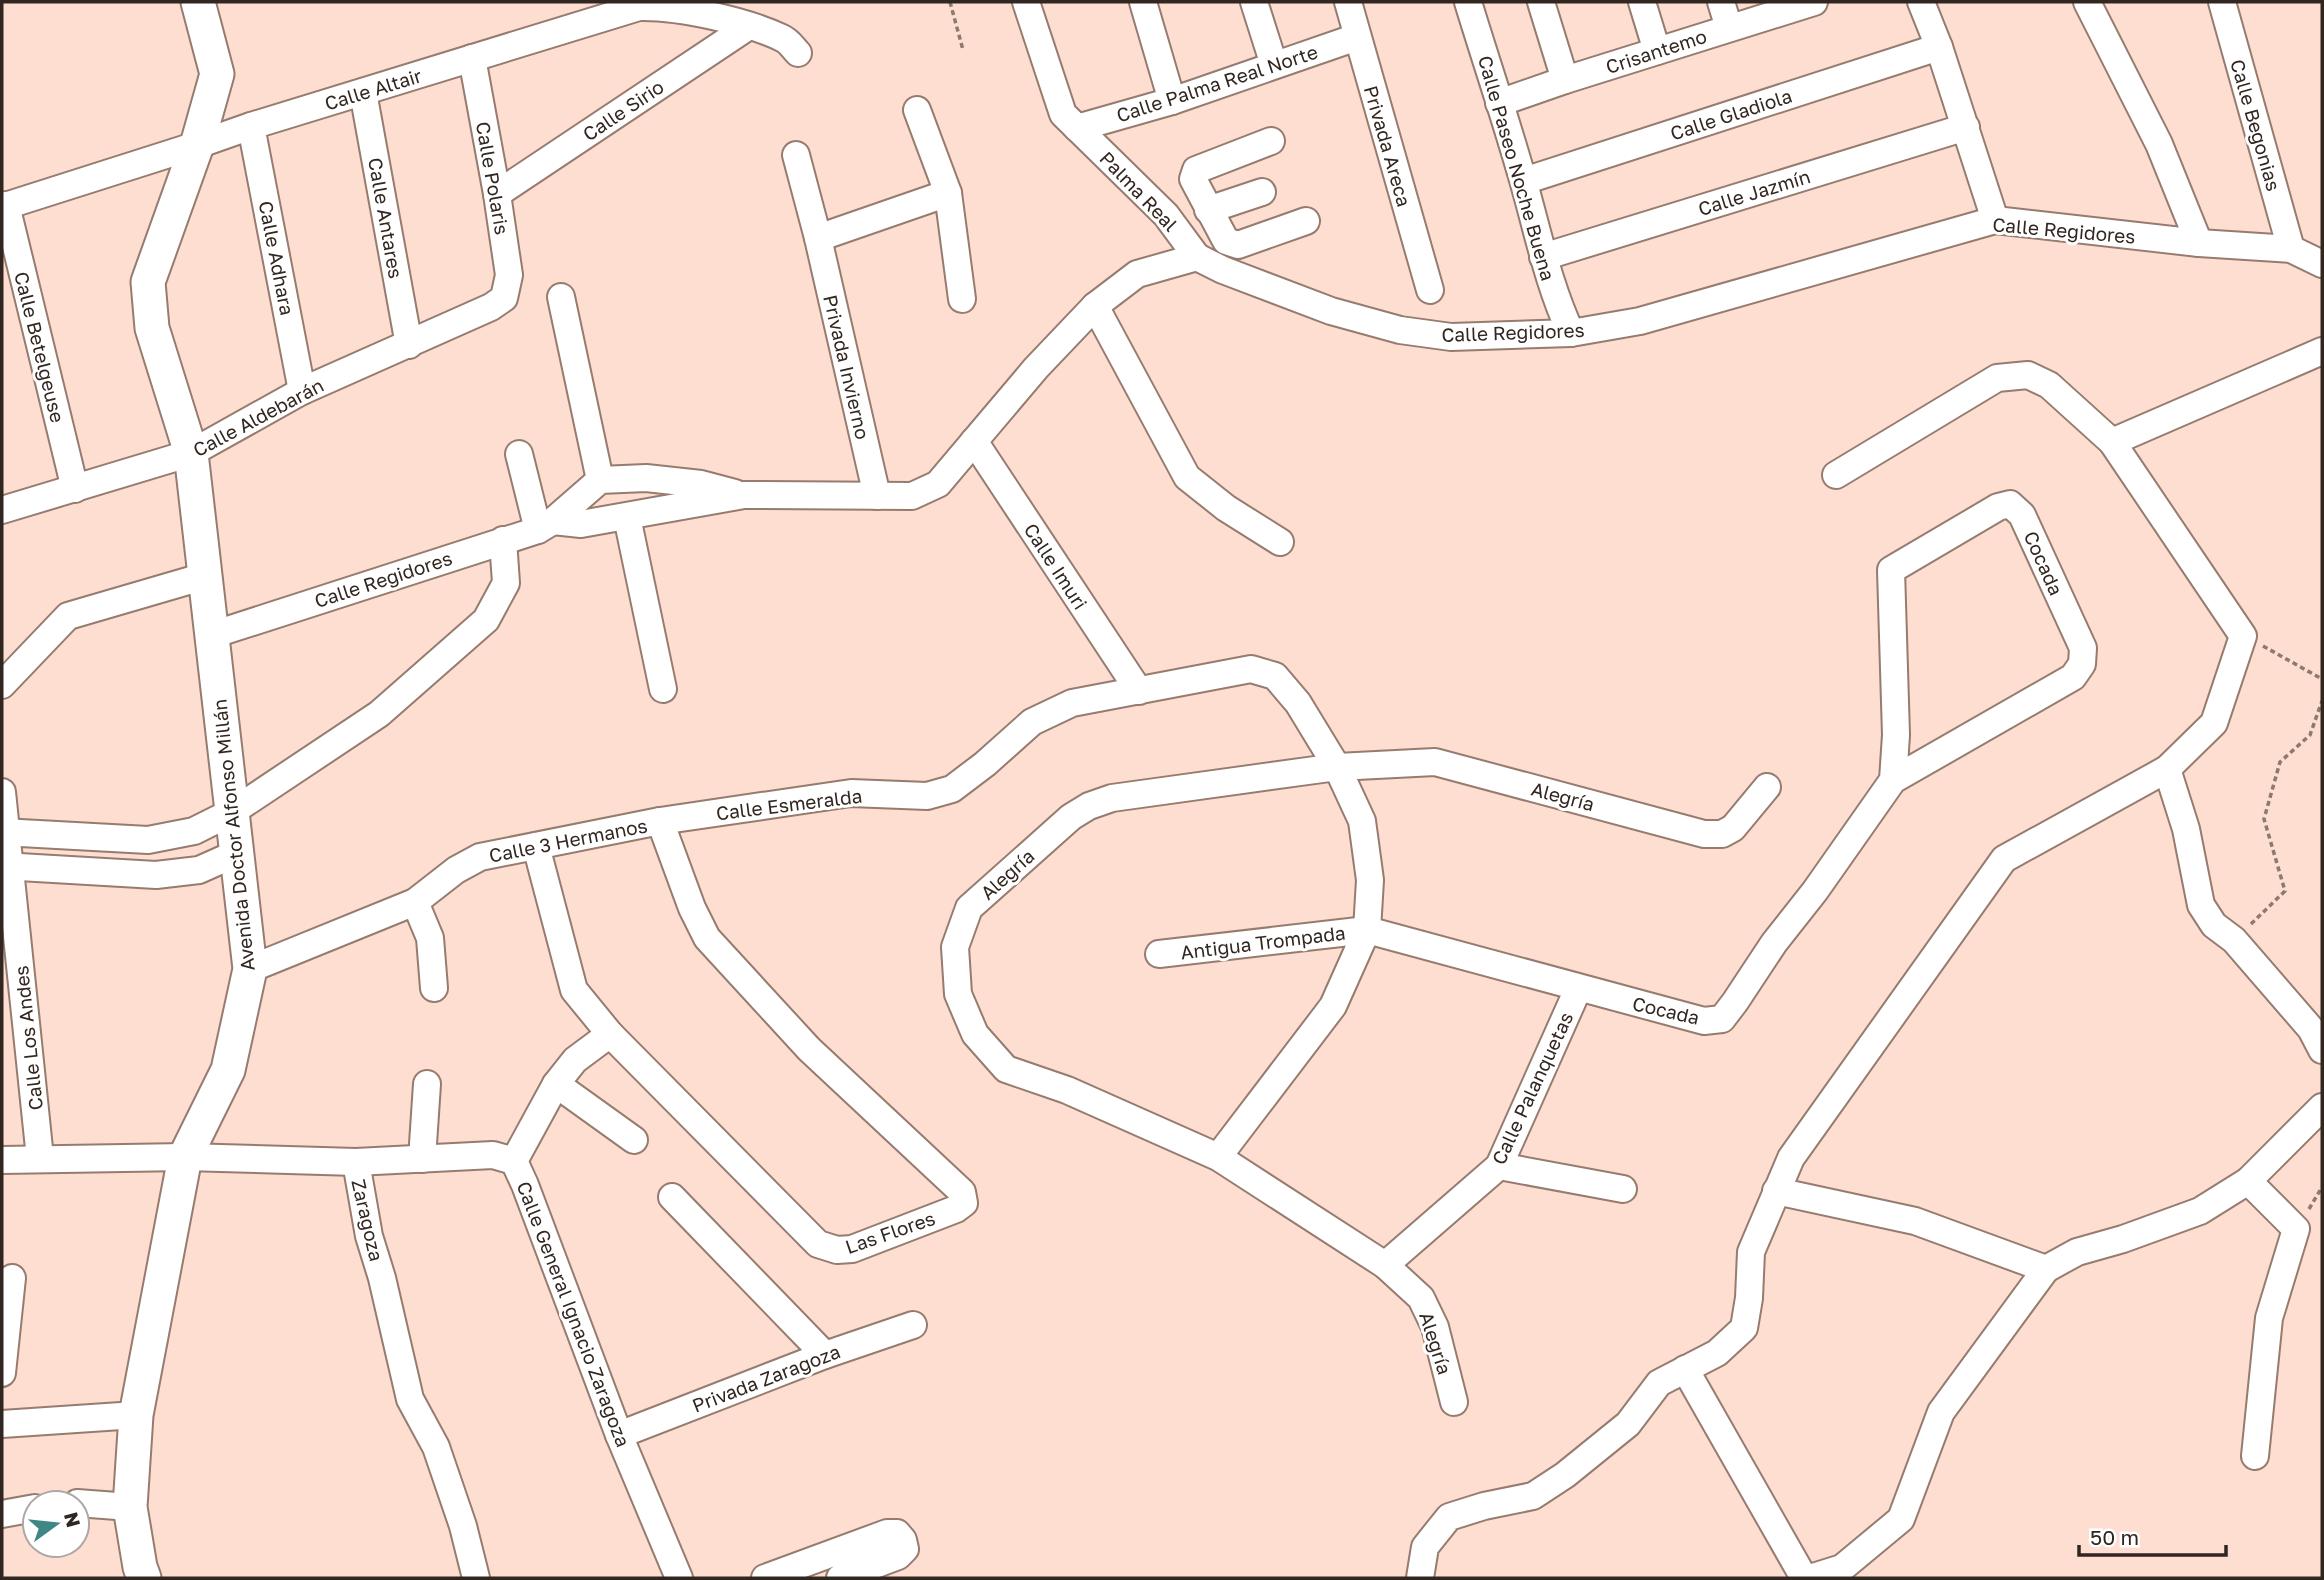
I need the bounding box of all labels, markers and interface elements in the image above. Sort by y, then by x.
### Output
street label: Crisantemo [1603,24,1709,78]
street label: Calle Palma Real Norte [1113,40,1321,126]
street label: Calle Paseo Noche Buena [1474,53,1560,283]
street label: Calle Begonias [2226,57,2286,193]
street label: Calle Altair [322,63,425,115]
street label: Calle Sirio [578,75,668,145]
street label: Privada Areca [1360,83,1416,209]
street label: Calle Gladiola [1667,84,1795,144]
street label: Calle Polaris [472,120,514,236]
street label: Palma Real [1095,146,1183,236]
street label: Calle Antares [364,156,408,280]
street label: Calle Jazmín [1695,164,1813,220]
street label: Calle Adhara [255,199,299,317]
street label: Calle Regidores [1992,212,2136,248]
street label: Calle Betelgeuse [10,269,70,425]
street label: Privada Invierno [819,293,875,441]
street label: Calle Regidores [1441,318,1585,346]
street label: Calle Aldebarán [189,373,327,461]
street label: Calle Imuri [1020,519,1092,613]
street label: Cocada [2020,527,2068,599]
street label: Calle Regidores [311,546,455,612]
street label: Avenida Doctor Alfonso Millán [207,698,259,972]
street label: Alegría [1529,777,1597,815]
street label: Calle Esmeralda [715,784,863,824]
street label: Calle 3 Hermanos [487,813,649,867]
street label: Alegría [975,844,1039,904]
street label: Antigua Trompada [1179,920,1347,964]
street label: Calle Los Andes [9,964,47,1112]
street label: Cocada [1630,991,1702,1029]
street label: Calle Palanquetas [1487,1008,1577,1168]
street label: Zaragoza [347,1177,389,1263]
street label: Calle General Ignacio Zaragoza [513,1178,635,1450]
street label: Las Flores [842,1206,938,1258]
street label: Alegría [1415,1309,1457,1377]
street label: Privada Zaragoza [689,1339,843,1417]
north arrow [21,1489,91,1559]
text: N [60,1510,86,1529]
scale bar [2079,1514,2226,1558]
text: 50 m [2090,1524,2139,1550]

